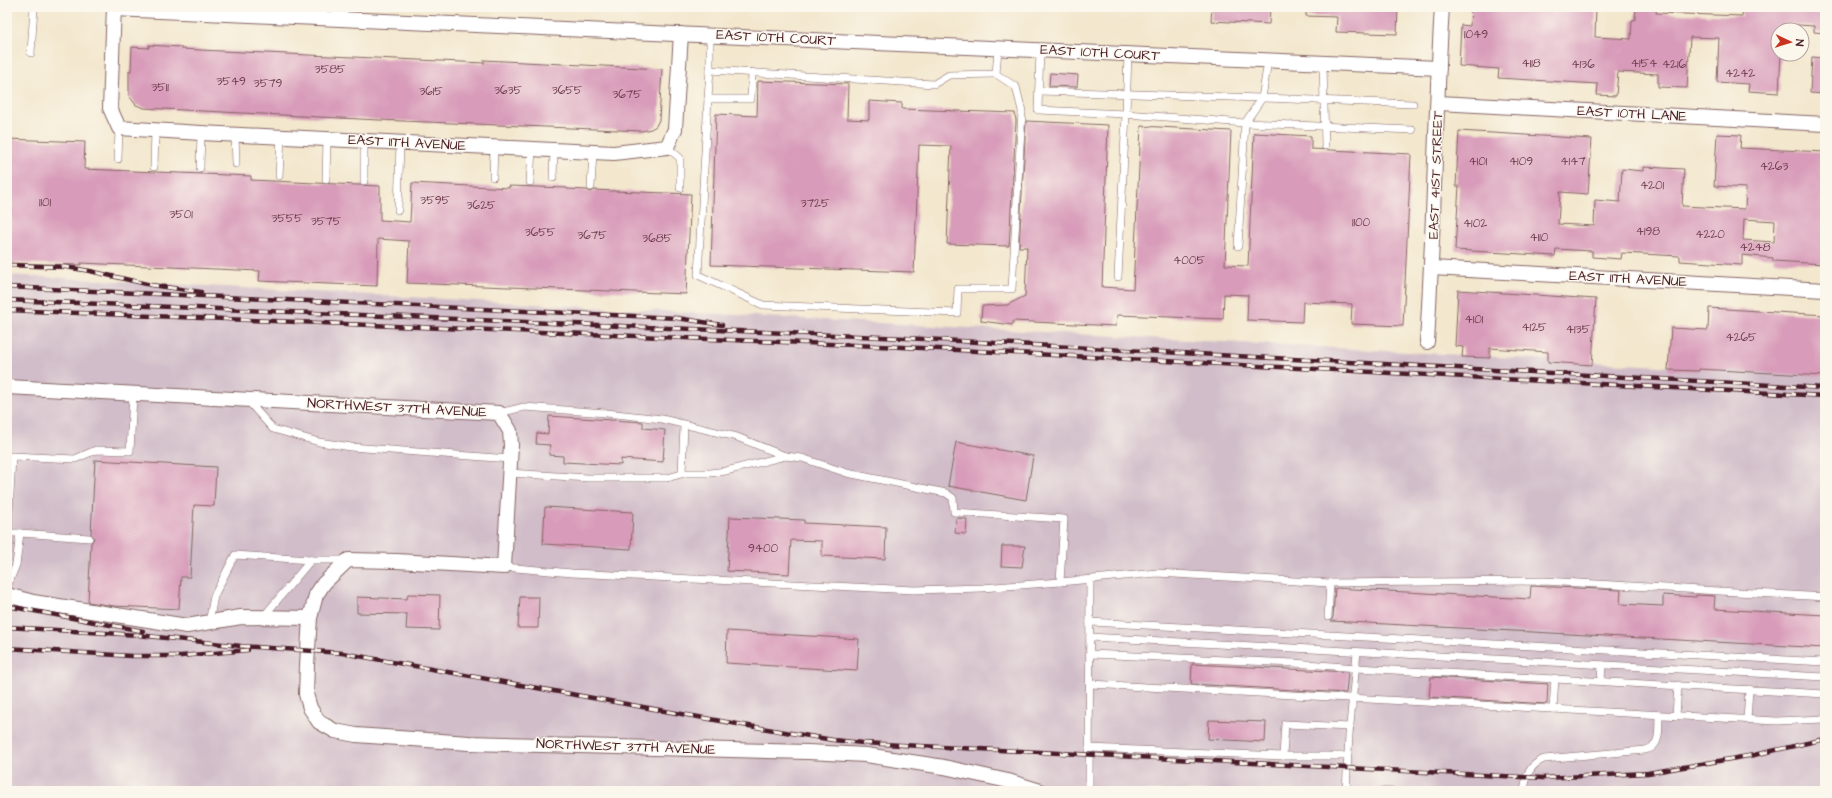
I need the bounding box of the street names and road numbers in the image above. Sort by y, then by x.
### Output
street label: EAST 10TH COURT [716,25,837,51]
street label: EAST 10TH COURT [1040,40,1161,66]
street label: EAST 10TH LANE [1577,101,1688,127]
street label: EAST 41ST STREET [1424,110,1448,239]
street label: EAST 11TH AVENUE [348,130,467,156]
street label: EAST 11TH AVENUE [1569,266,1688,292]
street label: NORTHWEST 37TH AVENUE [307,393,488,423]
street label: NORTHWEST 37TH AVENUE [536,734,717,760]

